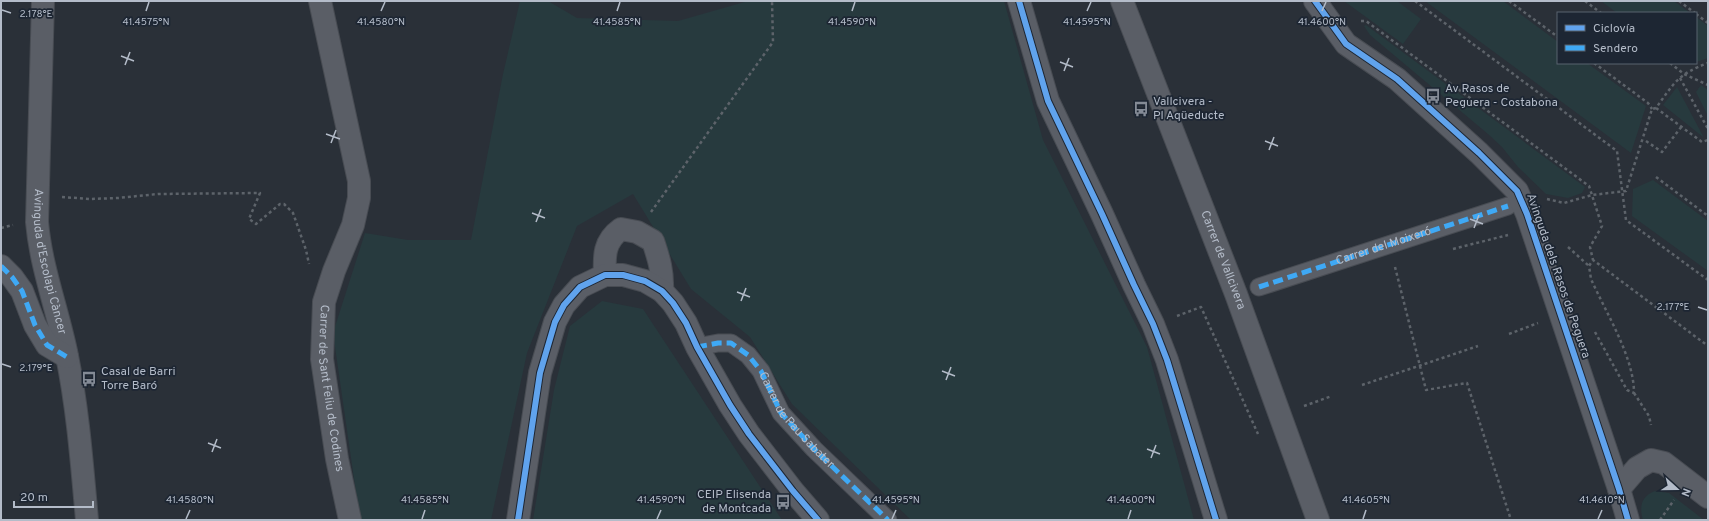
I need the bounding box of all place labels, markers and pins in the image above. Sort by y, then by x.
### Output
place label: Av Rasos de Peguera - Costabona [1445,81,1558,111]
bus stop icon: Av Rasos de Peguera - Costabona [1424,87,1442,105]
place label: Vallcivera - Pl Aqüeducte [1153,94,1224,124]
bus stop icon: Vallcivera - Pl Aqüeducte [1132,100,1150,118]
place label: Casal de Barri Torre Baró [101,364,176,394]
bus stop icon: Casal de Barri Torre Baró [80,370,98,388]
place label: CEIP Elisenda de Montcada [697,487,771,517]
bus stop icon: CEIP Elisenda de Montcada [774,493,792,511]

